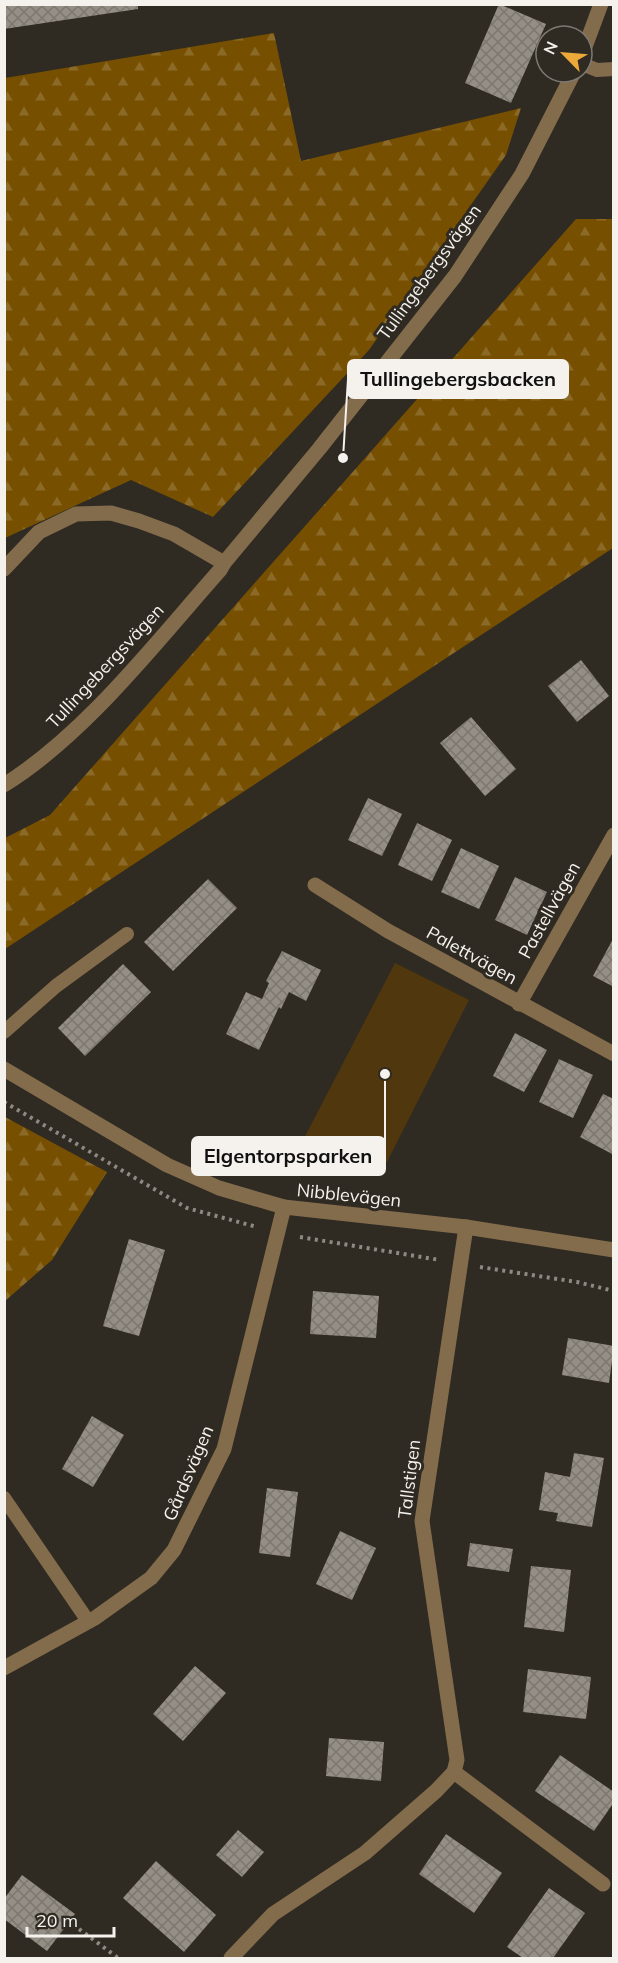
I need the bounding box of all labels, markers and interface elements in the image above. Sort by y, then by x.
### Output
north arrow [534,24,594,84]
text: N [539,38,562,57]
street label: Tullingebergsvägen [372,200,486,344]
callout: Tullingebergsbacken [348,360,568,398]
text: Tullingebergsbacken [360,366,556,391]
street label: Tullingebergsvägen [41,599,169,733]
street label: Pastellvägen [513,858,585,962]
street label: Palettvägen [423,921,521,989]
callout: Elgentorpsparken [192,1137,385,1175]
text: Elgentorpsparken [204,1143,372,1168]
street label: Nibblevägen [296,1178,402,1212]
street label: Gårdsvägen [158,1422,218,1524]
street label: Tallstigen [393,1438,425,1520]
scale bar [27,1900,114,1938]
text: 20 m [36,1909,78,1932]

